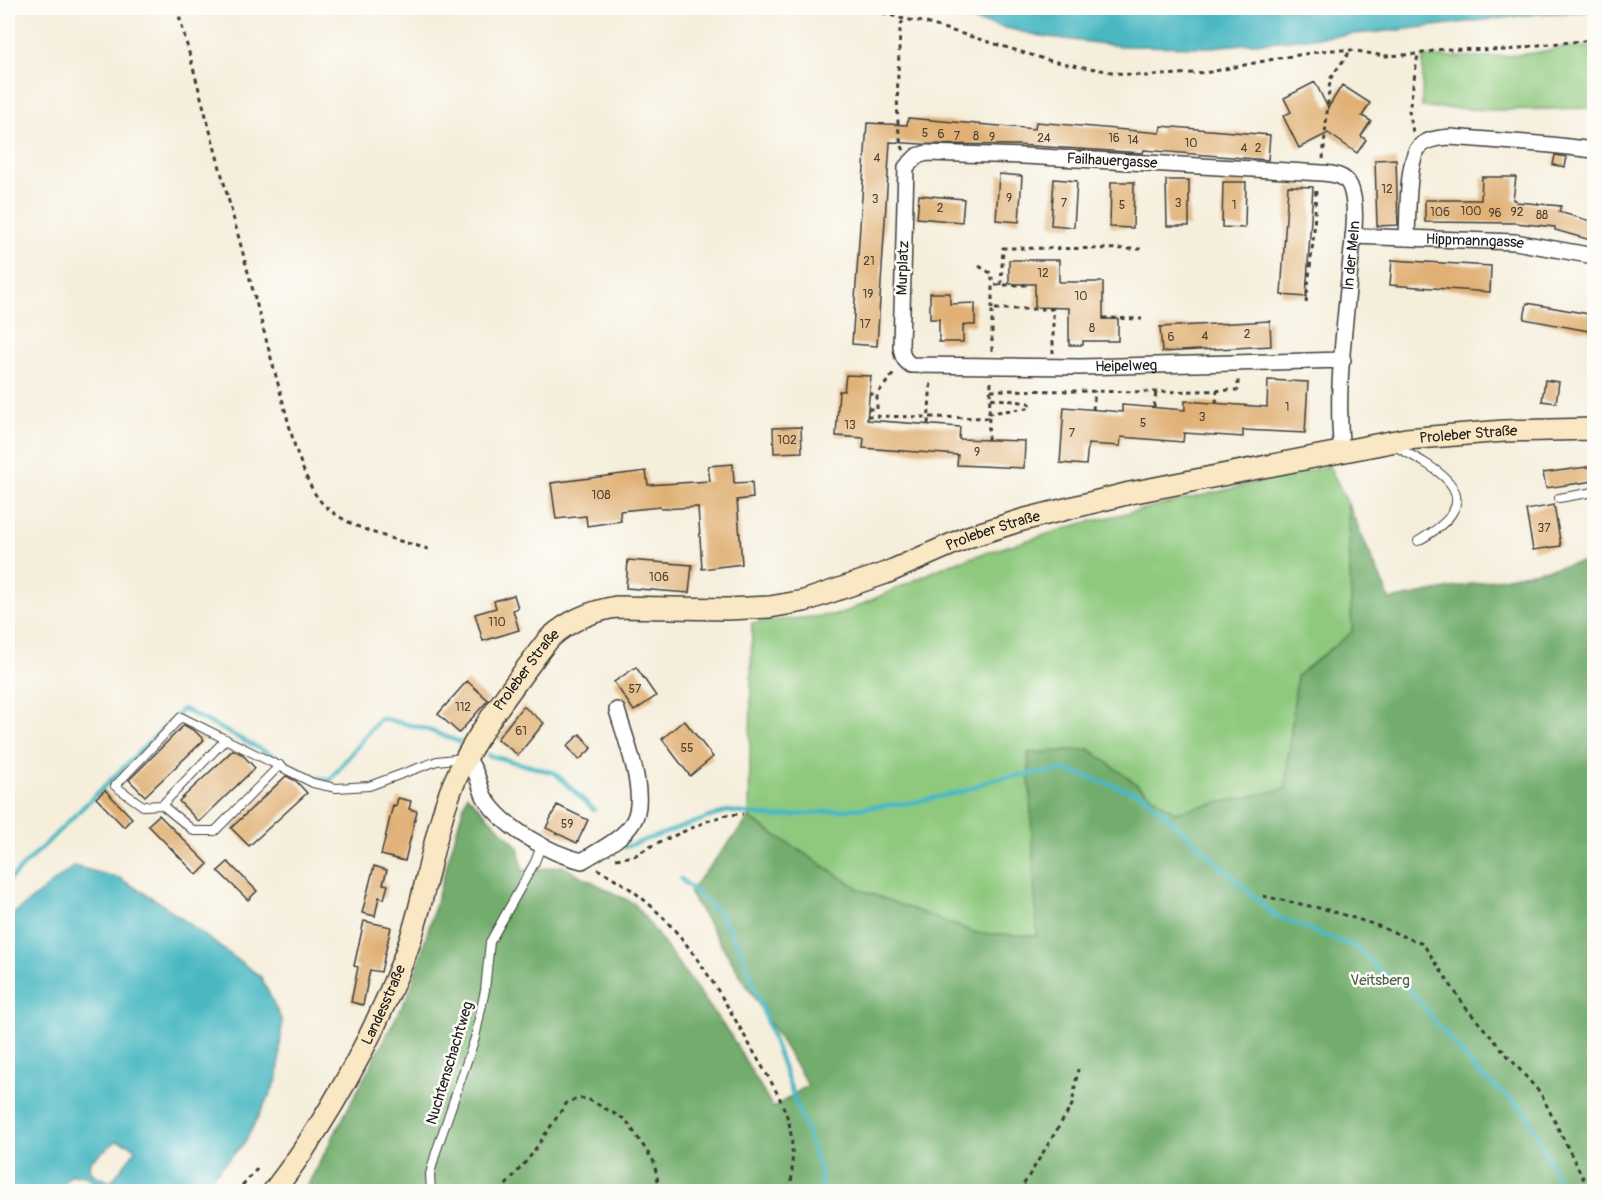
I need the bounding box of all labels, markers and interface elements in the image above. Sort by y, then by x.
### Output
house number: 5 [922,126,928,141]
house number: 6 [938,127,945,142]
house number: 7 [954,129,961,144]
house number: 8 [973,129,979,144]
house number: 9 [989,130,995,145]
house number: 24 [1037,131,1051,146]
house number: 16 [1108,131,1120,146]
house number: 14 [1127,133,1139,148]
house number: 10 [1185,136,1197,151]
house number: 4 [1241,141,1248,156]
house number: 2 [1255,141,1262,156]
street label: Failhauergasse [1066,149,1158,173]
house number: 4 [874,151,881,166]
house number: 12 [1381,182,1393,197]
house number: 9 [1006,191,1012,206]
house number: 3 [872,192,879,207]
house number: 7 [1061,196,1068,211]
house number: 3 [1175,196,1182,211]
house number: 5 [1119,198,1125,213]
house number: 1 [1232,198,1236,213]
house number: 2 [937,201,944,216]
house number: 100 [1460,204,1482,219]
house number: 106 [1430,205,1450,220]
house number: 92 [1511,205,1524,220]
house number: 96 [1488,206,1502,221]
house number: 88 [1536,208,1548,223]
street label: In der Meln [1339,220,1364,291]
street label: Hippmanngasse [1425,229,1526,253]
street label: Murplatz [893,240,913,296]
house number: 21 [863,254,875,269]
house number: 12 [1037,266,1049,281]
house number: 19 [863,287,873,302]
house number: 10 [1075,289,1087,304]
house number: 17 [859,317,871,332]
house number: 8 [1089,321,1095,336]
house number: 2 [1244,327,1251,342]
house number: 4 [1202,329,1209,344]
house number: 6 [1168,330,1175,345]
street label: Heipelweg [1095,355,1157,376]
house number: 1 [1285,400,1289,415]
house number: 3 [1199,410,1206,425]
house number: 5 [1140,416,1146,431]
house number: 13 [844,418,856,433]
street label: Proleber Straße [1419,421,1518,447]
house number: 7 [1069,426,1076,441]
house number: 102 [777,433,797,448]
house number: 9 [974,445,980,460]
house number: 108 [592,488,610,503]
street label: Proleber Straße [943,506,1043,555]
house number: 37 [1537,521,1551,536]
house number: 106 [649,570,669,585]
house number: 110 [488,615,506,630]
street label: Proleber Straße [489,624,564,714]
house number: 57 [629,682,642,697]
house number: 112 [455,700,471,715]
house number: 61 [515,724,527,739]
house number: 55 [680,741,694,756]
house number: 59 [561,817,573,832]
street label: Landesstraße [357,961,410,1048]
park label: Veitsberg [1350,971,1410,990]
street label: Nuchtenschachtweg [422,999,478,1127]

